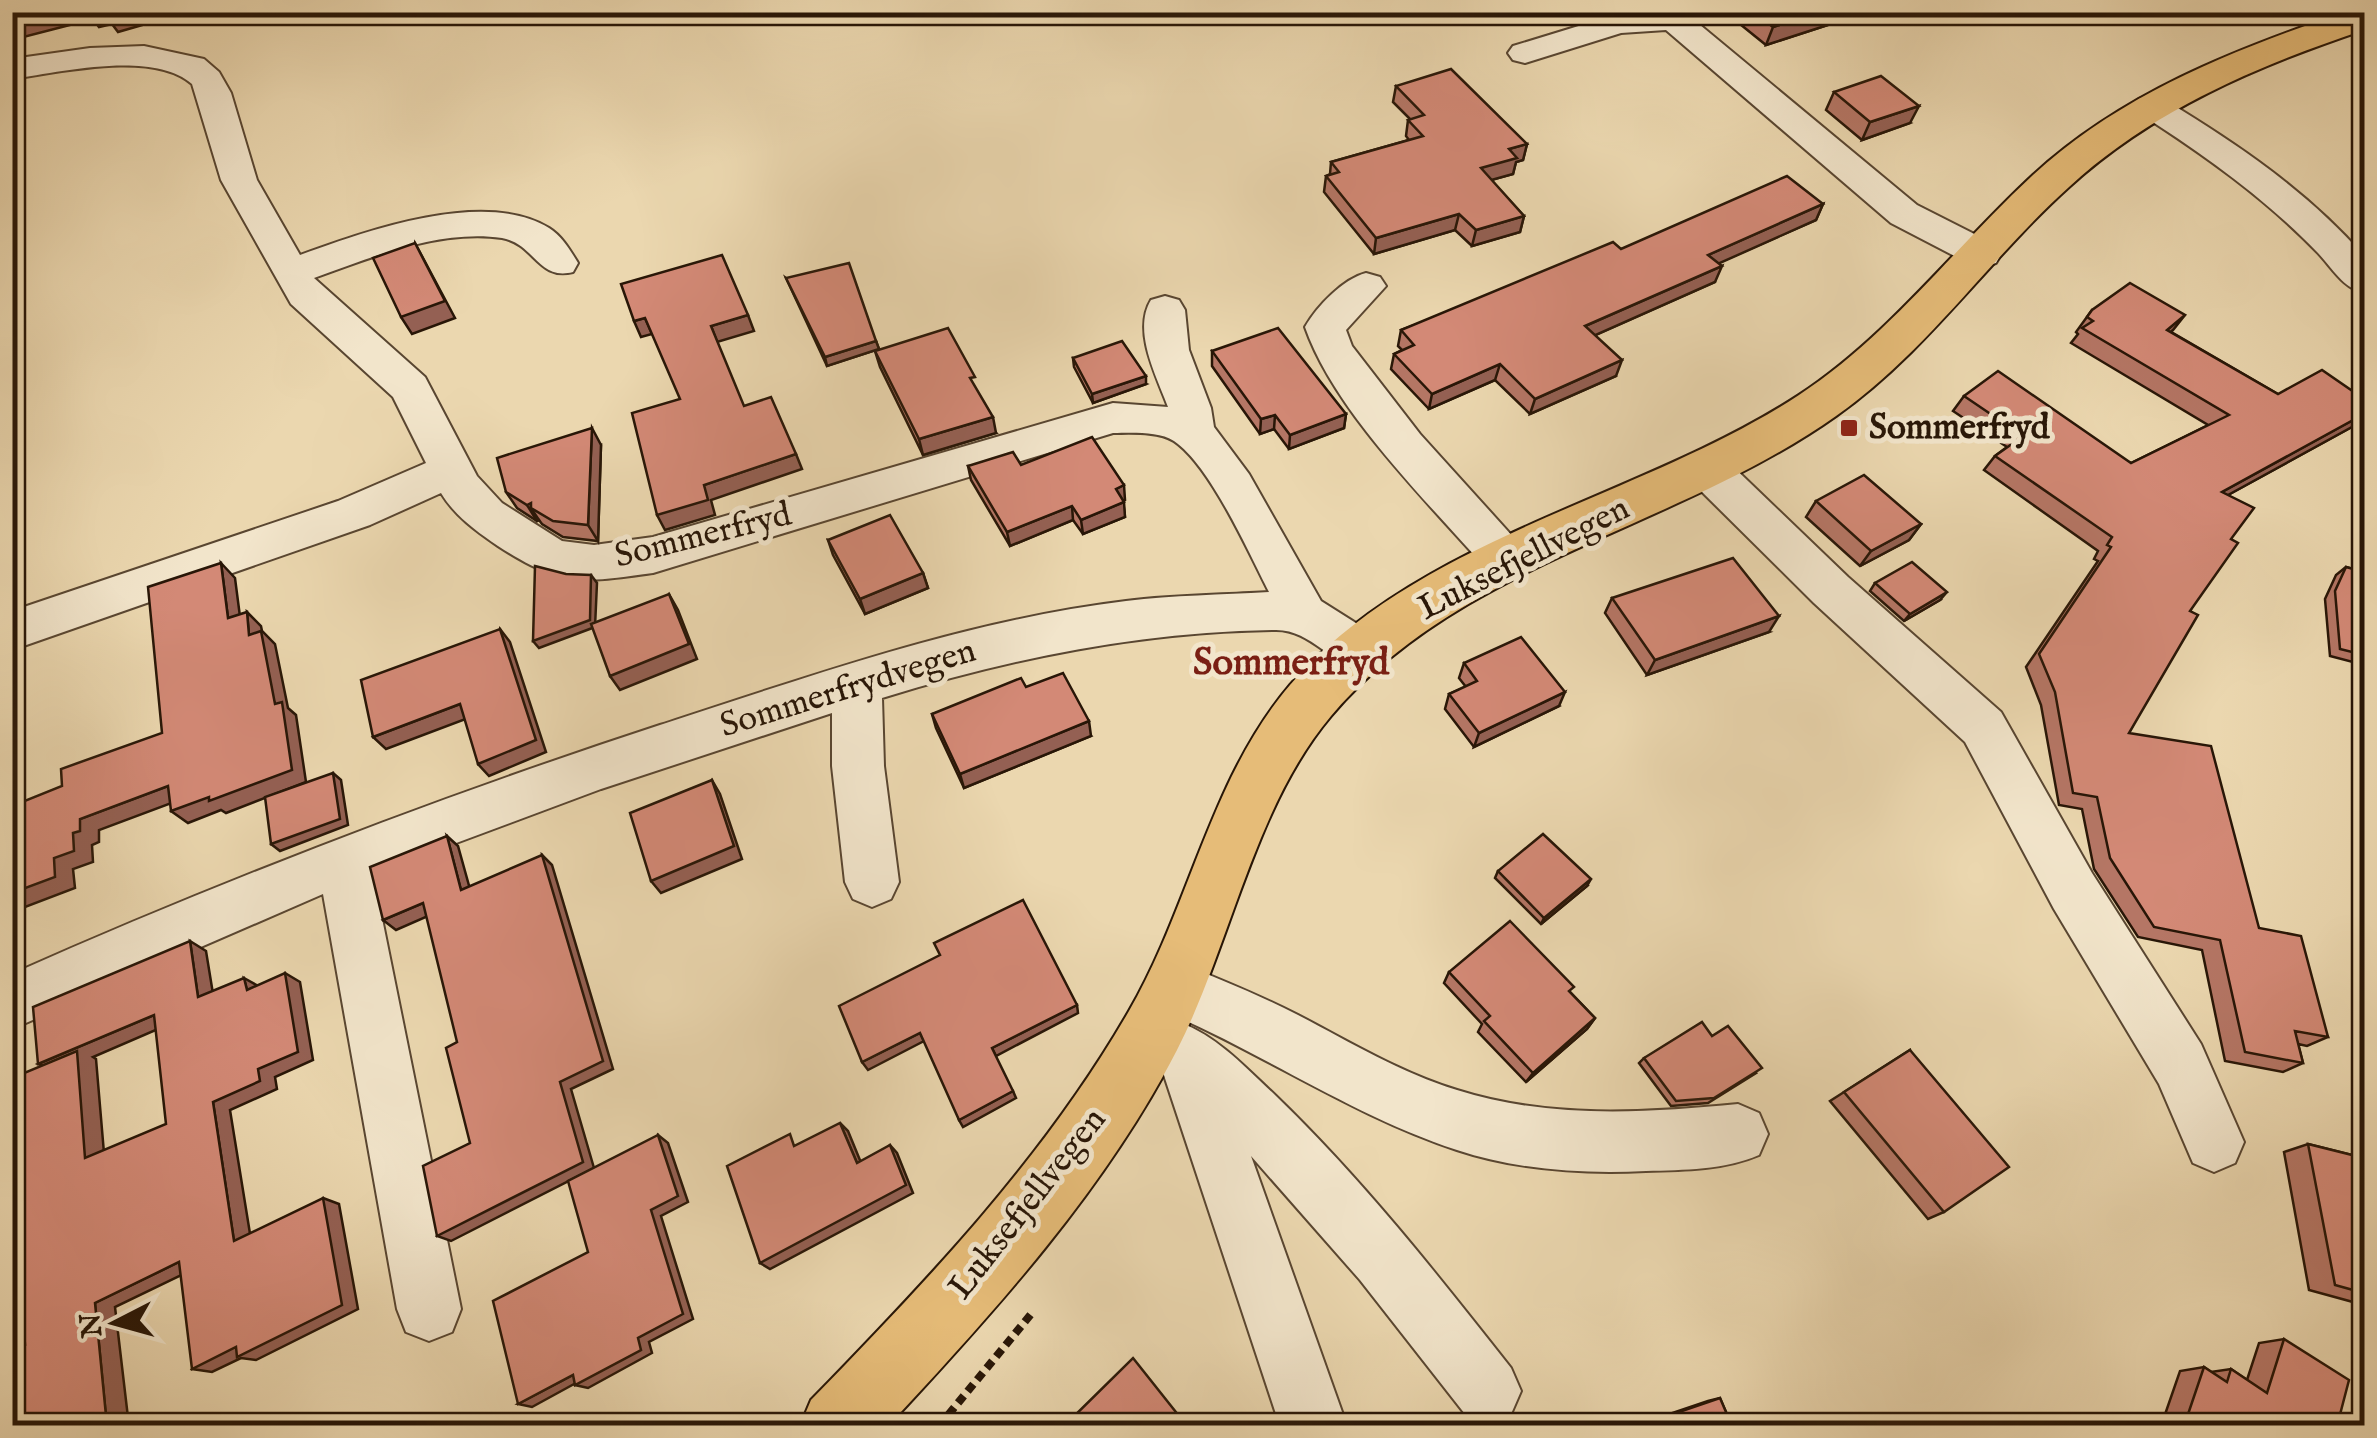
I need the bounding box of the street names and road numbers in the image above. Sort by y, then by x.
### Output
street label: Luksefjellvegen [1411,487,1637,631]
street label: Sommerfryd [610,492,796,580]
street label: Sommerfrydvegen [715,629,981,749]
street label: Luksefjellvegen [939,1099,1117,1309]

